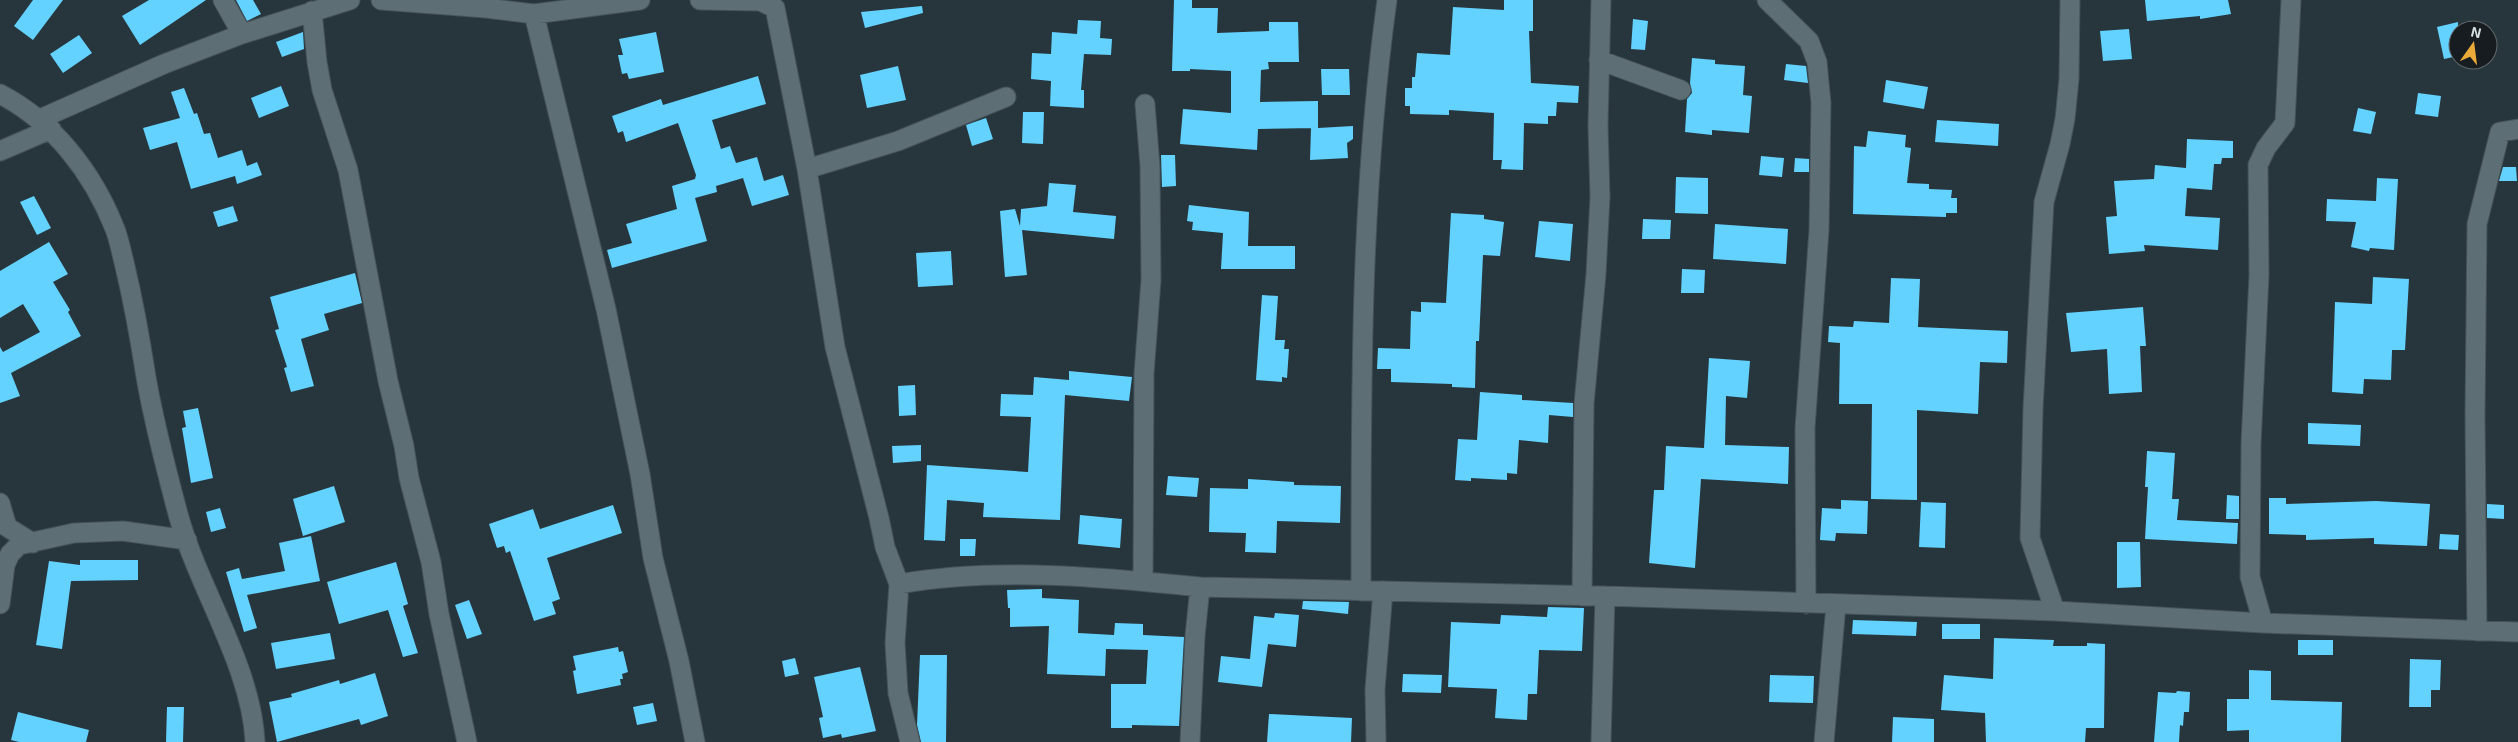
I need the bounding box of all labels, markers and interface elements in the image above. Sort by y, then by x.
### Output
north arrow [2448,20,2498,70]
text: N [2469,22,2483,41]

